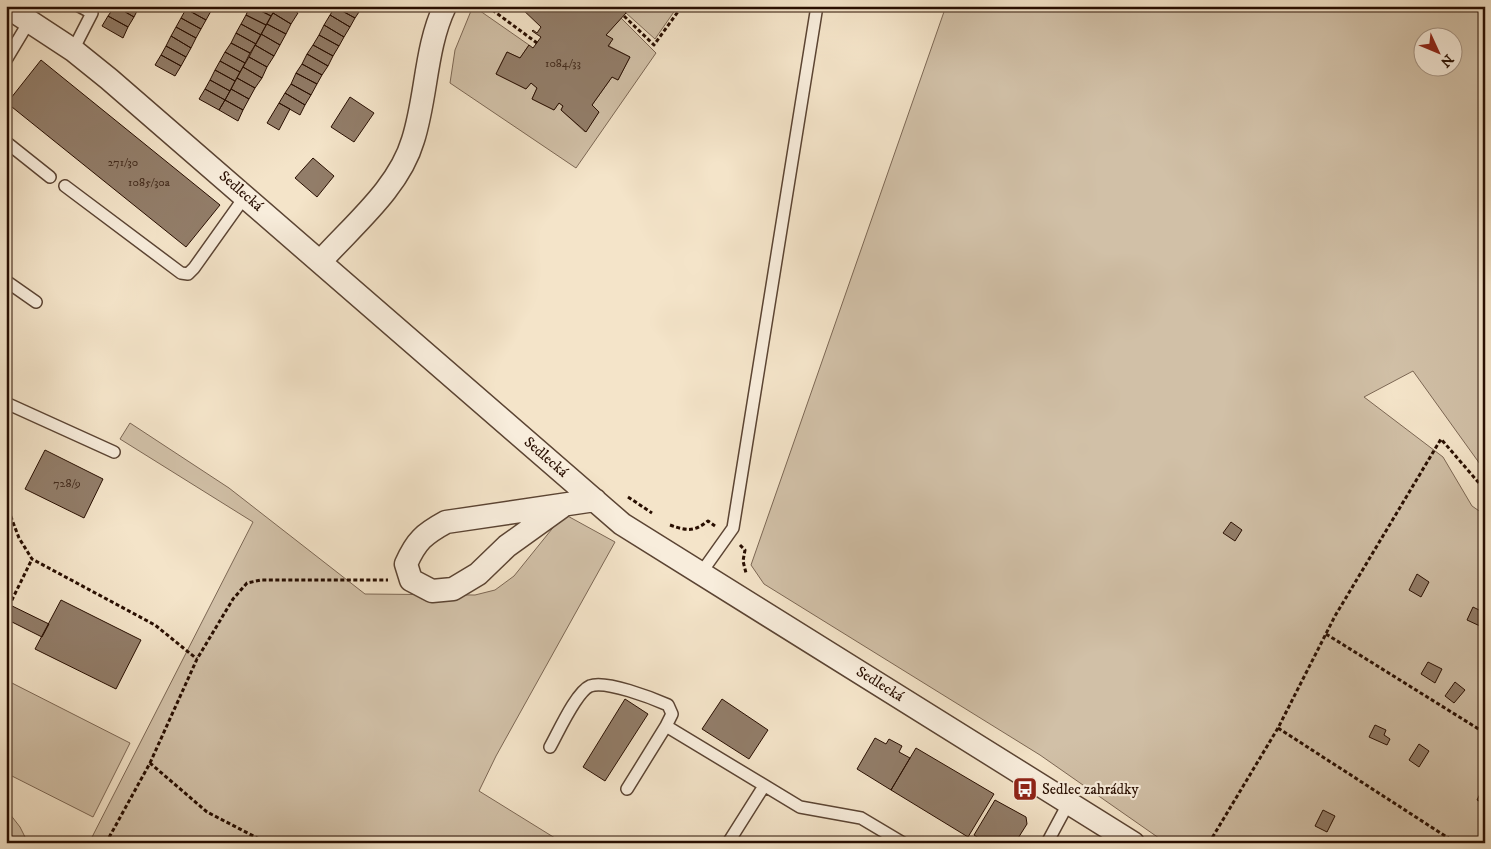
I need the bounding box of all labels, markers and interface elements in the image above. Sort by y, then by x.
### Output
north arrow [1414,28,1464,78]
text: N [1436,50,1457,71]
house number: 1084/33 [545,56,581,71]
house number: 271/30 [108,155,138,170]
street label: Sedlecká [215,167,268,216]
house number: 1085/30a [128,175,171,190]
street label: Sedlecká [520,433,573,482]
house number: 728/9 [53,476,81,491]
street label: Sedlecká [853,662,908,706]
bus stop icon: Sedlec zahrádky [1012,776,1038,802]
place label: Sedlec zahrádky [1042,780,1140,799]

